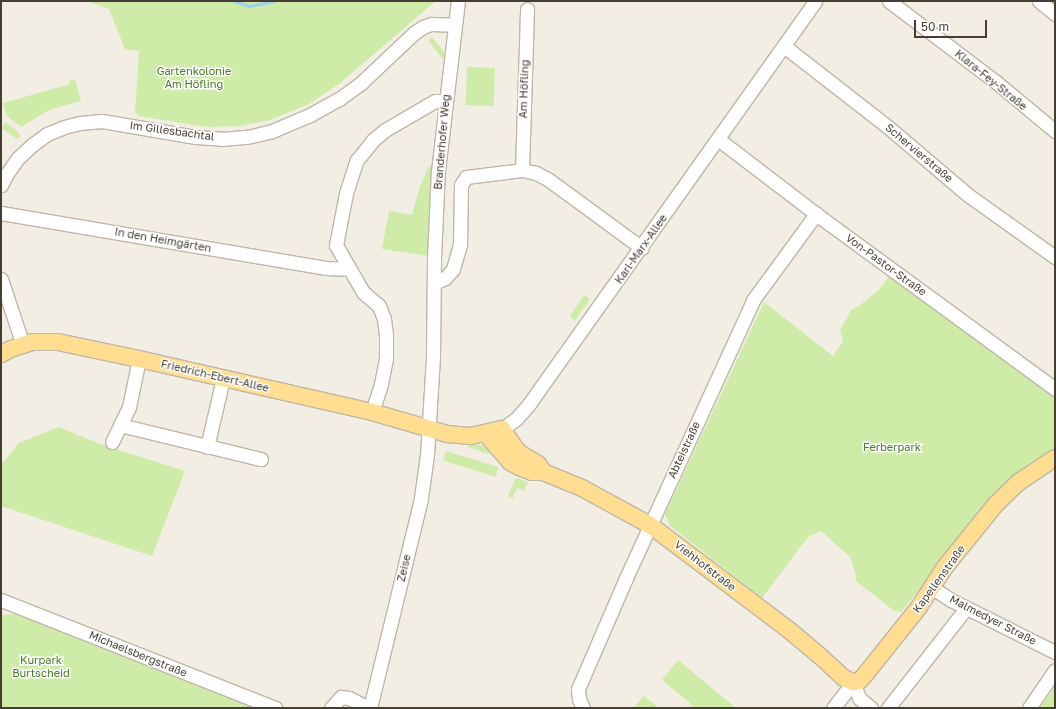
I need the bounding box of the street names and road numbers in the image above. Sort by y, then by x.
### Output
street label: Klara-Fey-Straße [952,47,1030,113]
street label: Am Höfling [516,59,532,119]
street label: Branderhofer Weg [431,94,453,190]
street label: Im Gillesbachtal [129,119,215,143]
street label: Schervierstraße [883,121,955,185]
street label: Karl-Marx-Allee [612,212,670,286]
street label: In den Heimgärten [114,225,212,255]
street label: Von-Pastor-Straße [843,231,929,299]
street label: Friedrich-Ebert-Allee [160,357,270,395]
street label: Abteistraße [665,419,703,481]
street label: Viehhofstraße [672,538,738,594]
street label: Kapellenstraße [910,543,968,615]
street label: Zeise [394,553,414,583]
street label: Malmedyer Straße [947,592,1039,648]
street label: Michaelsbergstraße [87,628,189,680]

